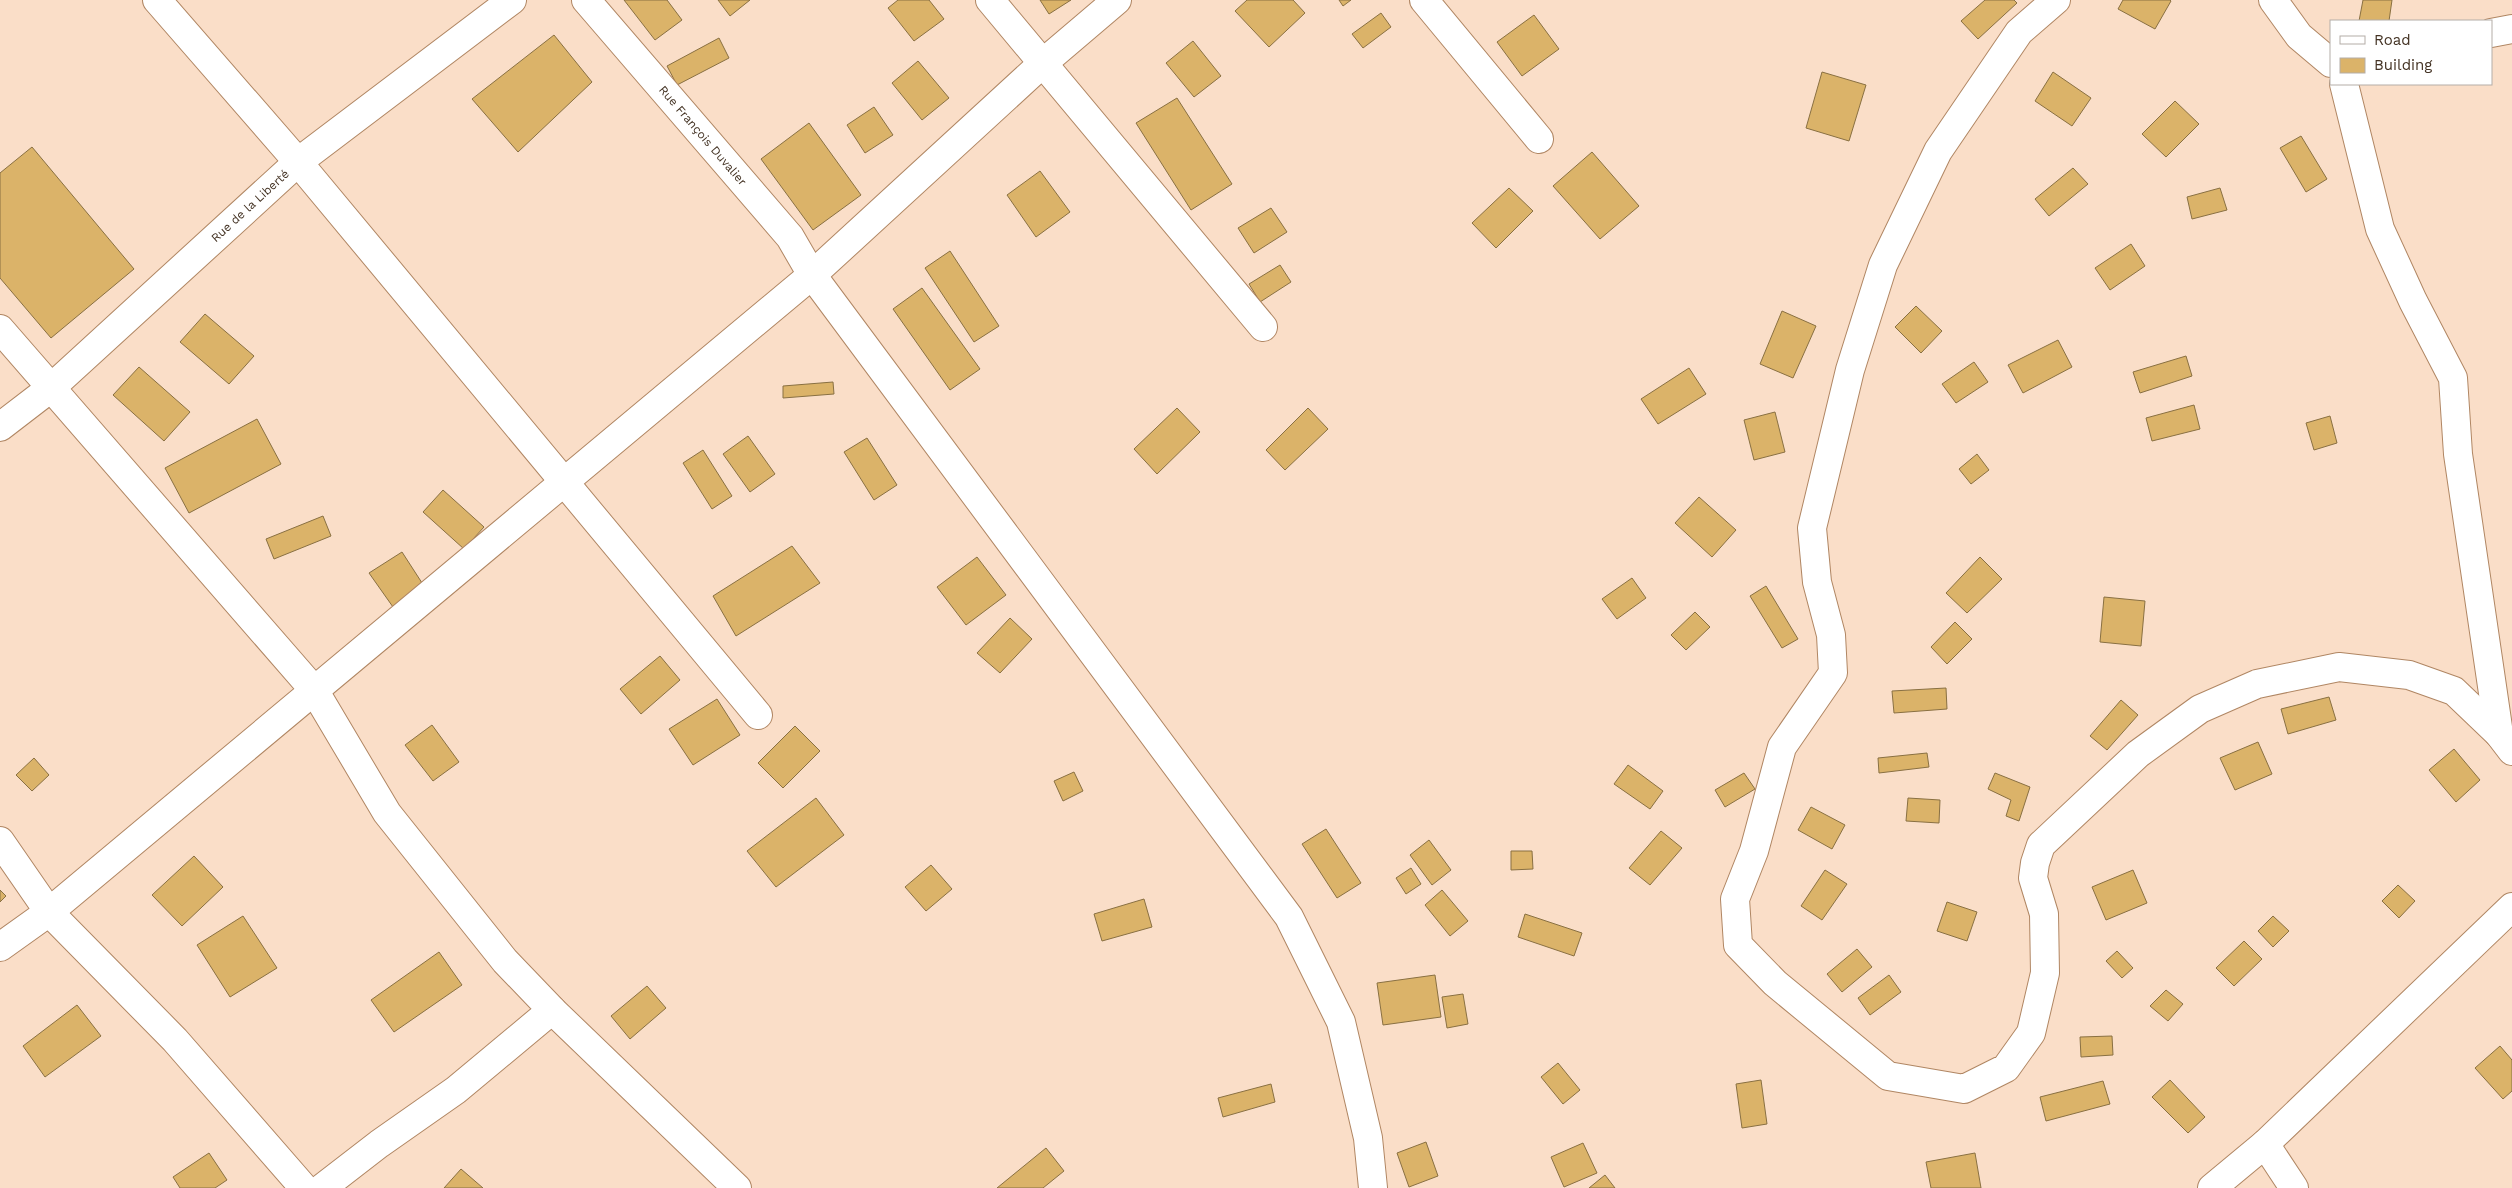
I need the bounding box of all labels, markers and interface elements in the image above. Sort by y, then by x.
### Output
legend [2330,20,2492,85]
text: Road [2374,31,2411,49]
text: Building [2374,56,2432,74]
street label: Rue François Duvalier [656,83,750,189]
street label: Rue de la Liberté [208,167,292,245]

